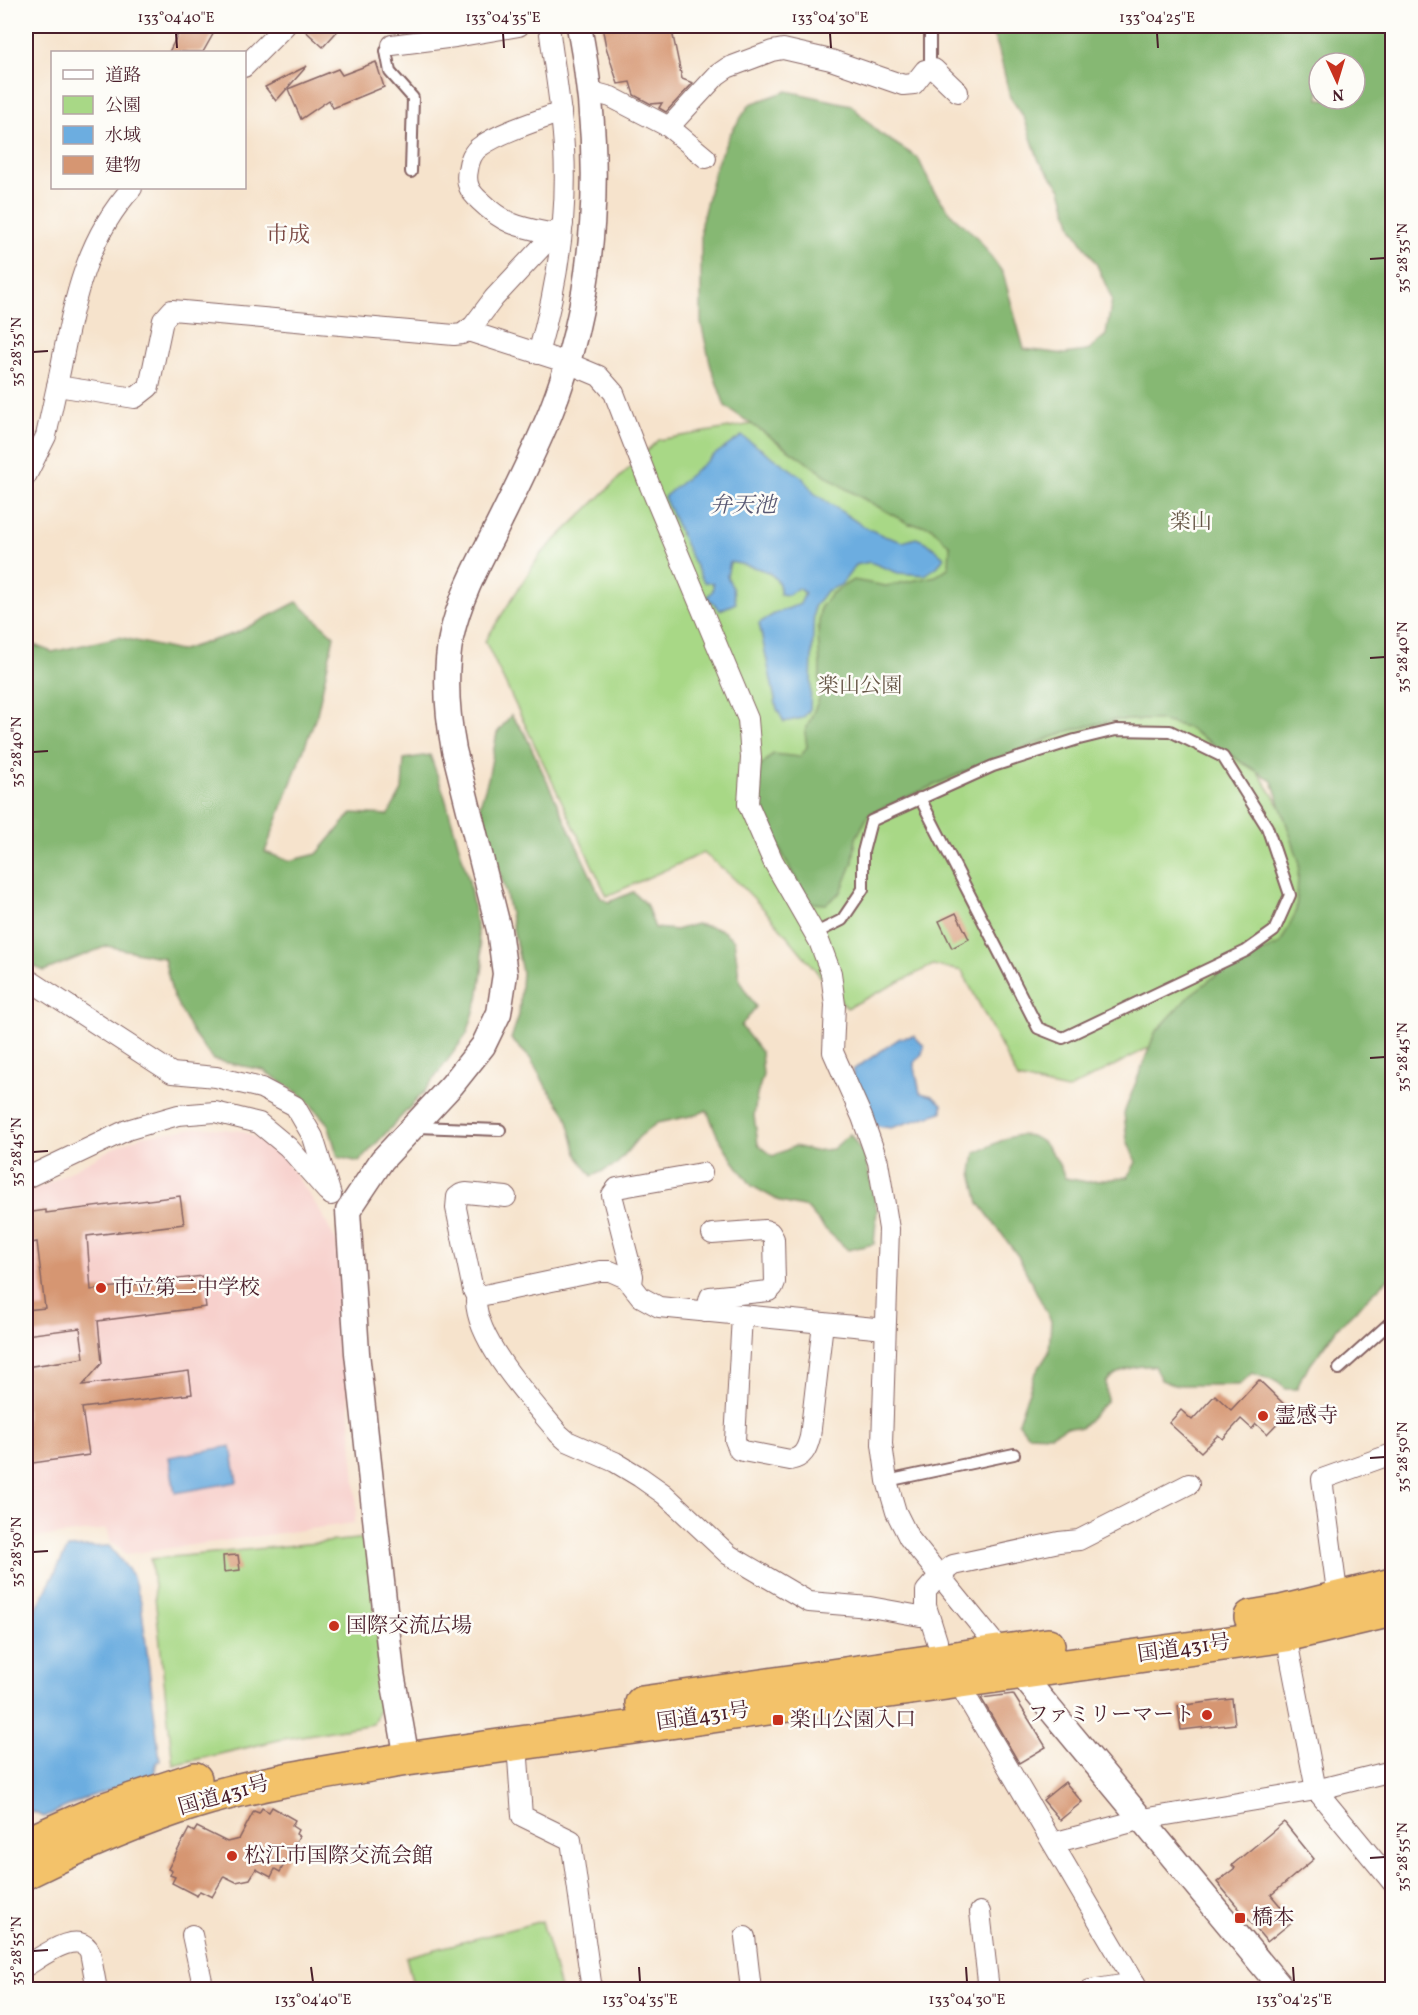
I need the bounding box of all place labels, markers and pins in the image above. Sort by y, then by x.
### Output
place label: 市立第二中学校 [113,1274,260,1303]
marker: 市立第二中学校 [94,1281,108,1295]
place label: 霊感寺 [1275,1402,1338,1431]
marker: 霊感寺 [1256,1409,1270,1423]
place label: 国際交流広場 [346,1612,472,1641]
marker: 国際交流広場 [327,1619,341,1633]
place label: ファミリーマート [1027,1701,1195,1730]
place label: 楽山公園入口 [790,1706,916,1735]
marker: ファミリーマート [1200,1708,1214,1722]
marker: 楽山公園入口 [771,1713,785,1727]
place label: 松江市国際交流会館 [244,1842,433,1871]
marker: 松江市国際交流会館 [225,1849,239,1863]
place label: 橋本 [1252,1904,1294,1933]
marker: 橋本 [1233,1911,1247,1925]

